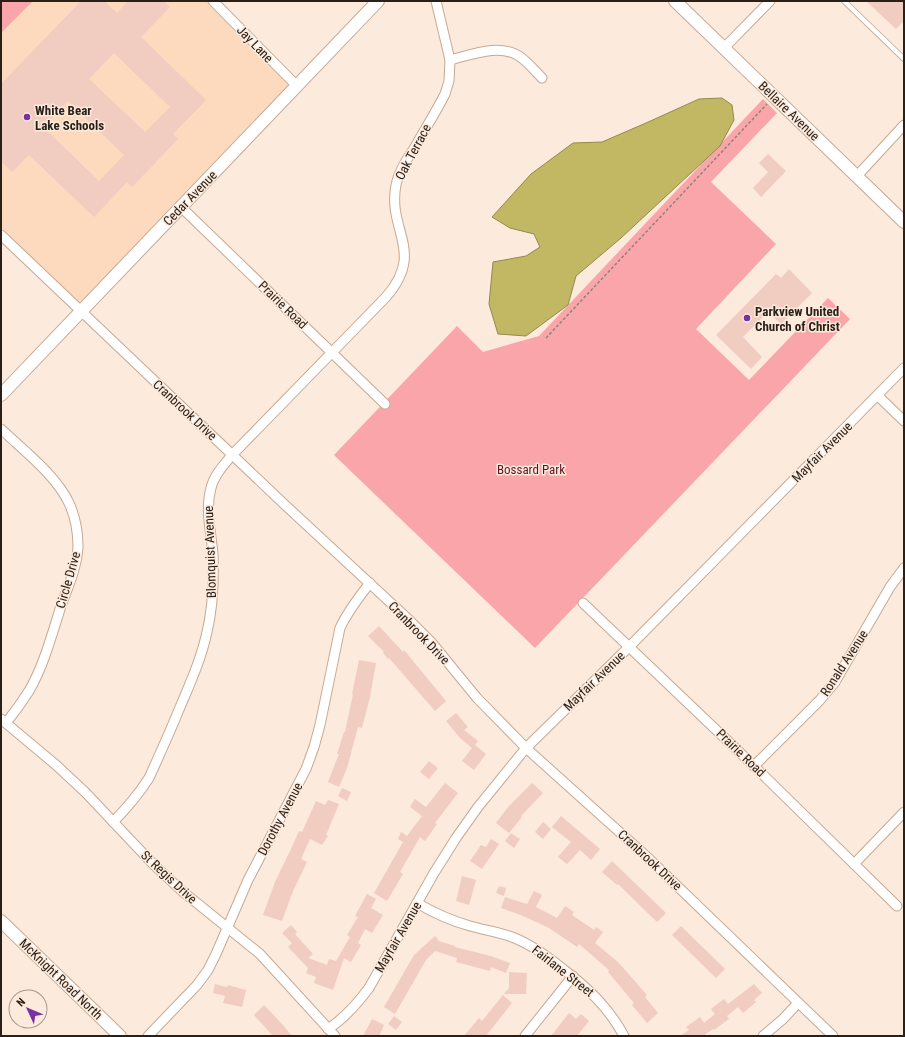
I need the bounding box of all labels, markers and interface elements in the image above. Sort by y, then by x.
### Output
street label: Jay Lane [234,22,276,66]
street label: Bellaire Avenue [755,78,823,144]
place label: White Bear Lake Schools [35,103,104,133]
marker: White Bear Lake Schools [22,112,32,122]
street label: Oak Terrace [392,122,434,182]
street label: Cedar Avenue [160,167,220,229]
street label: Prairie Road [255,278,311,332]
place label: Parkview United Church of Christ [755,304,840,334]
marker: Parkview United Church of Christ [742,313,752,323]
street label: Cranbrook Drive [150,377,220,443]
street label: Mayfair Avenue [789,419,855,485]
park label: Bossard Park [497,462,565,477]
street label: Blomquist Avenue [201,506,219,598]
street label: Circle Drive [53,550,83,610]
street label: Cranbrook Drive [385,598,453,668]
street label: Ronald Avenue [817,627,871,699]
street label: Mayfair Avenue [560,648,628,714]
street label: Prairie Road [713,726,769,780]
street label: Dorothy Avenue [255,780,305,858]
street label: Cranbrook Drive [615,827,685,893]
street label: St Regis Drive [138,847,200,907]
street label: Mayfair Avenue [372,899,424,975]
street label: McKnight Road North [16,935,106,1023]
street label: Fairlane Street [529,942,597,1000]
north arrow [8,989,48,1029]

